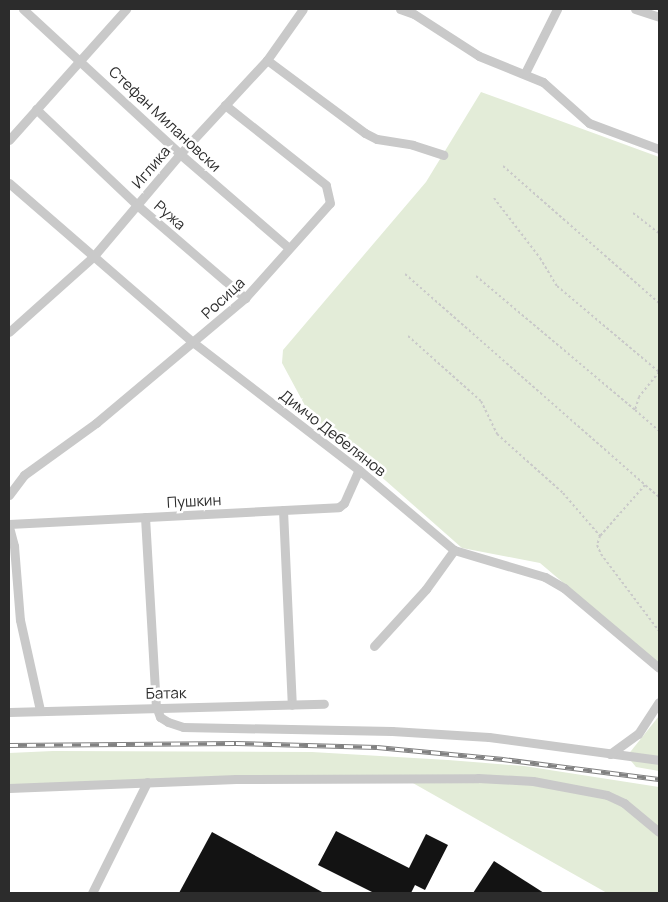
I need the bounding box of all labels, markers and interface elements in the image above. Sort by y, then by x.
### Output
street label: Стефан Милановски [105,63,225,175]
street label: Иглика [128,142,174,192]
street label: Ружа [151,197,189,233]
street label: Росица [198,274,248,322]
street label: Димчо Дебелянов [276,386,390,480]
street label: Пушкин [166,491,222,511]
street label: Батак [146,684,186,702]

